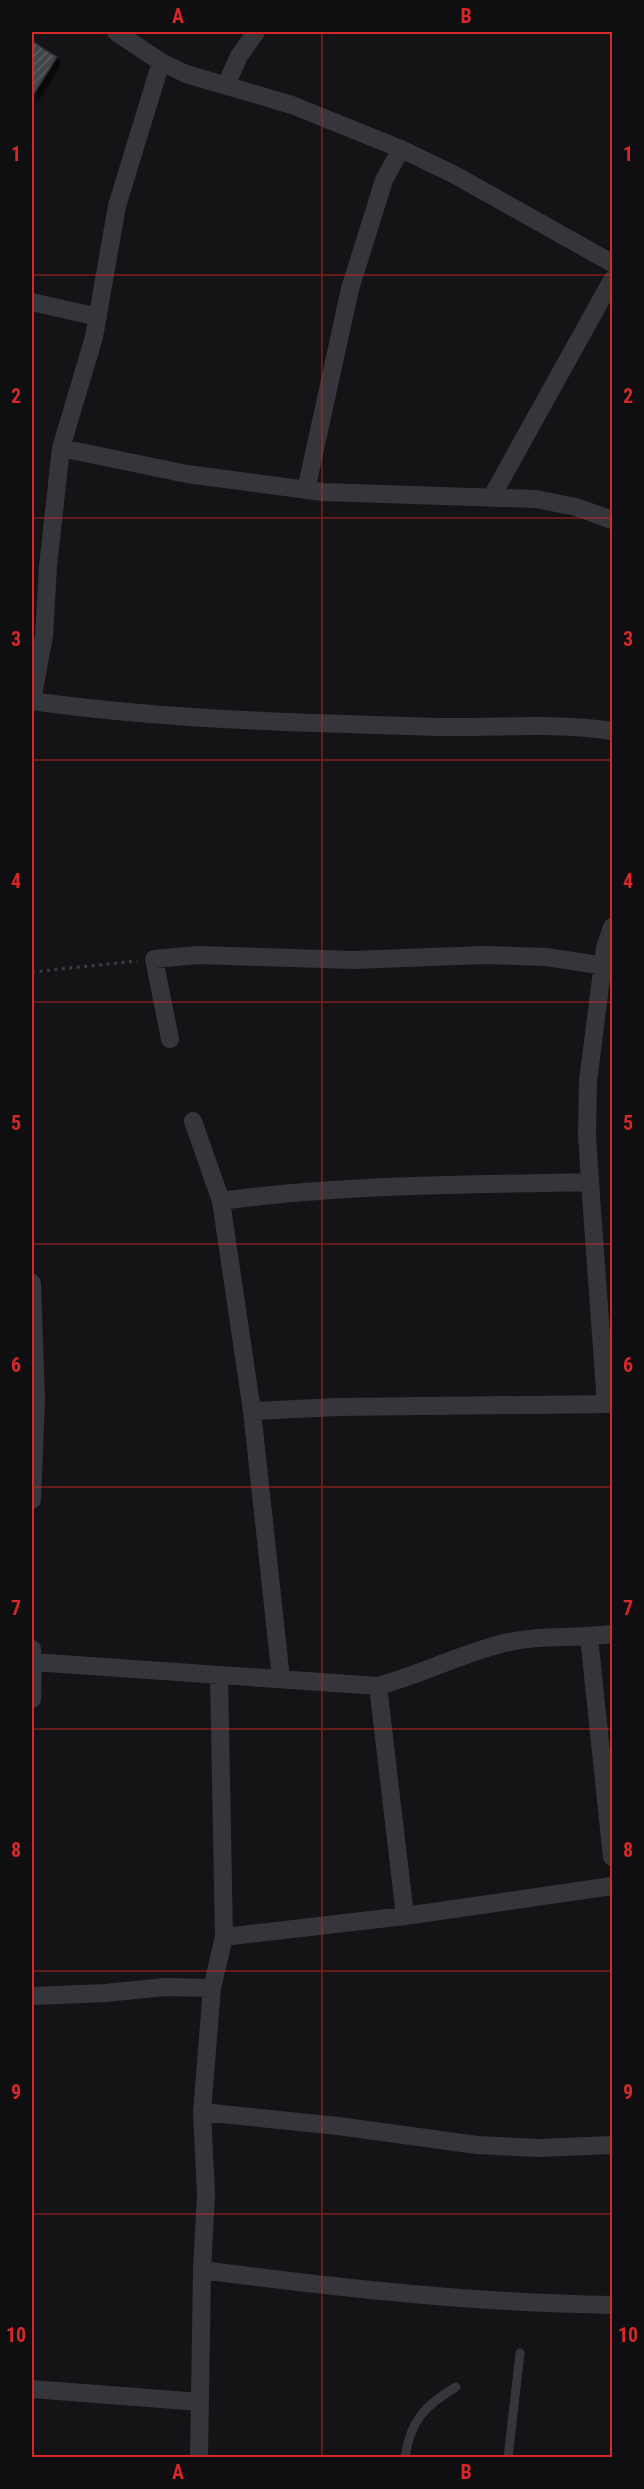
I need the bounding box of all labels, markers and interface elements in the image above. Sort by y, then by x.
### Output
text: A [172,4,184,28]
text: B [460,4,472,28]
text: 1 [11,142,21,166]
text: 1 [623,142,633,166]
text: 2 [11,384,21,408]
text: 2 [623,384,633,408]
text: 3 [11,627,21,651]
text: 3 [623,627,633,651]
text: 4 [11,869,21,893]
text: 4 [623,869,633,893]
text: 5 [11,1111,21,1135]
text: 5 [623,1111,633,1135]
text: 6 [11,1353,21,1377]
text: 6 [623,1353,633,1377]
text: 7 [11,1596,21,1620]
text: 7 [623,1596,633,1620]
text: 8 [11,1838,21,1862]
text: 8 [623,1838,633,1862]
text: 9 [11,2080,21,2104]
text: 9 [623,2080,633,2104]
text: 10 [6,2323,26,2347]
text: 10 [618,2323,638,2347]
text: A [172,2460,184,2484]
text: B [460,2460,472,2484]

